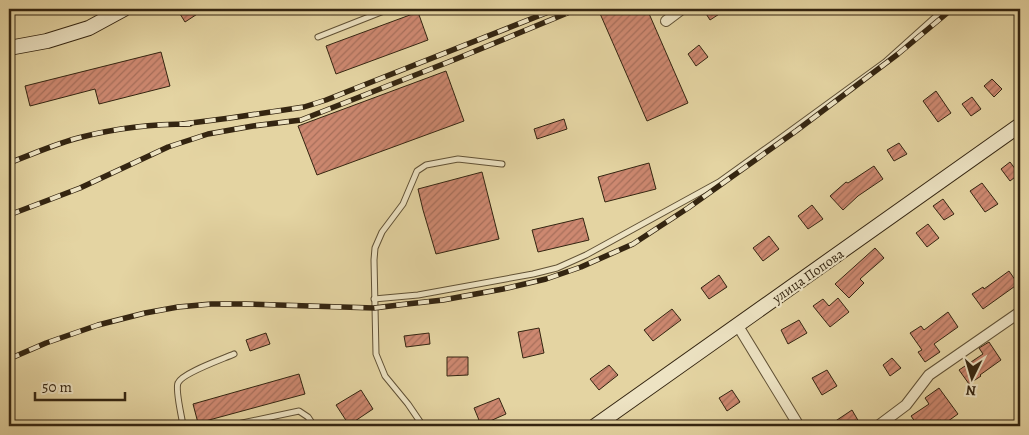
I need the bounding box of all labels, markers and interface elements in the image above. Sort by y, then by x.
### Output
street label: улица Попова [768,244,848,308]
north arrow [946,352,996,402]
scale bar [35,370,125,402]
text: 50 m [42,377,72,397]
text: N [965,381,977,400]

